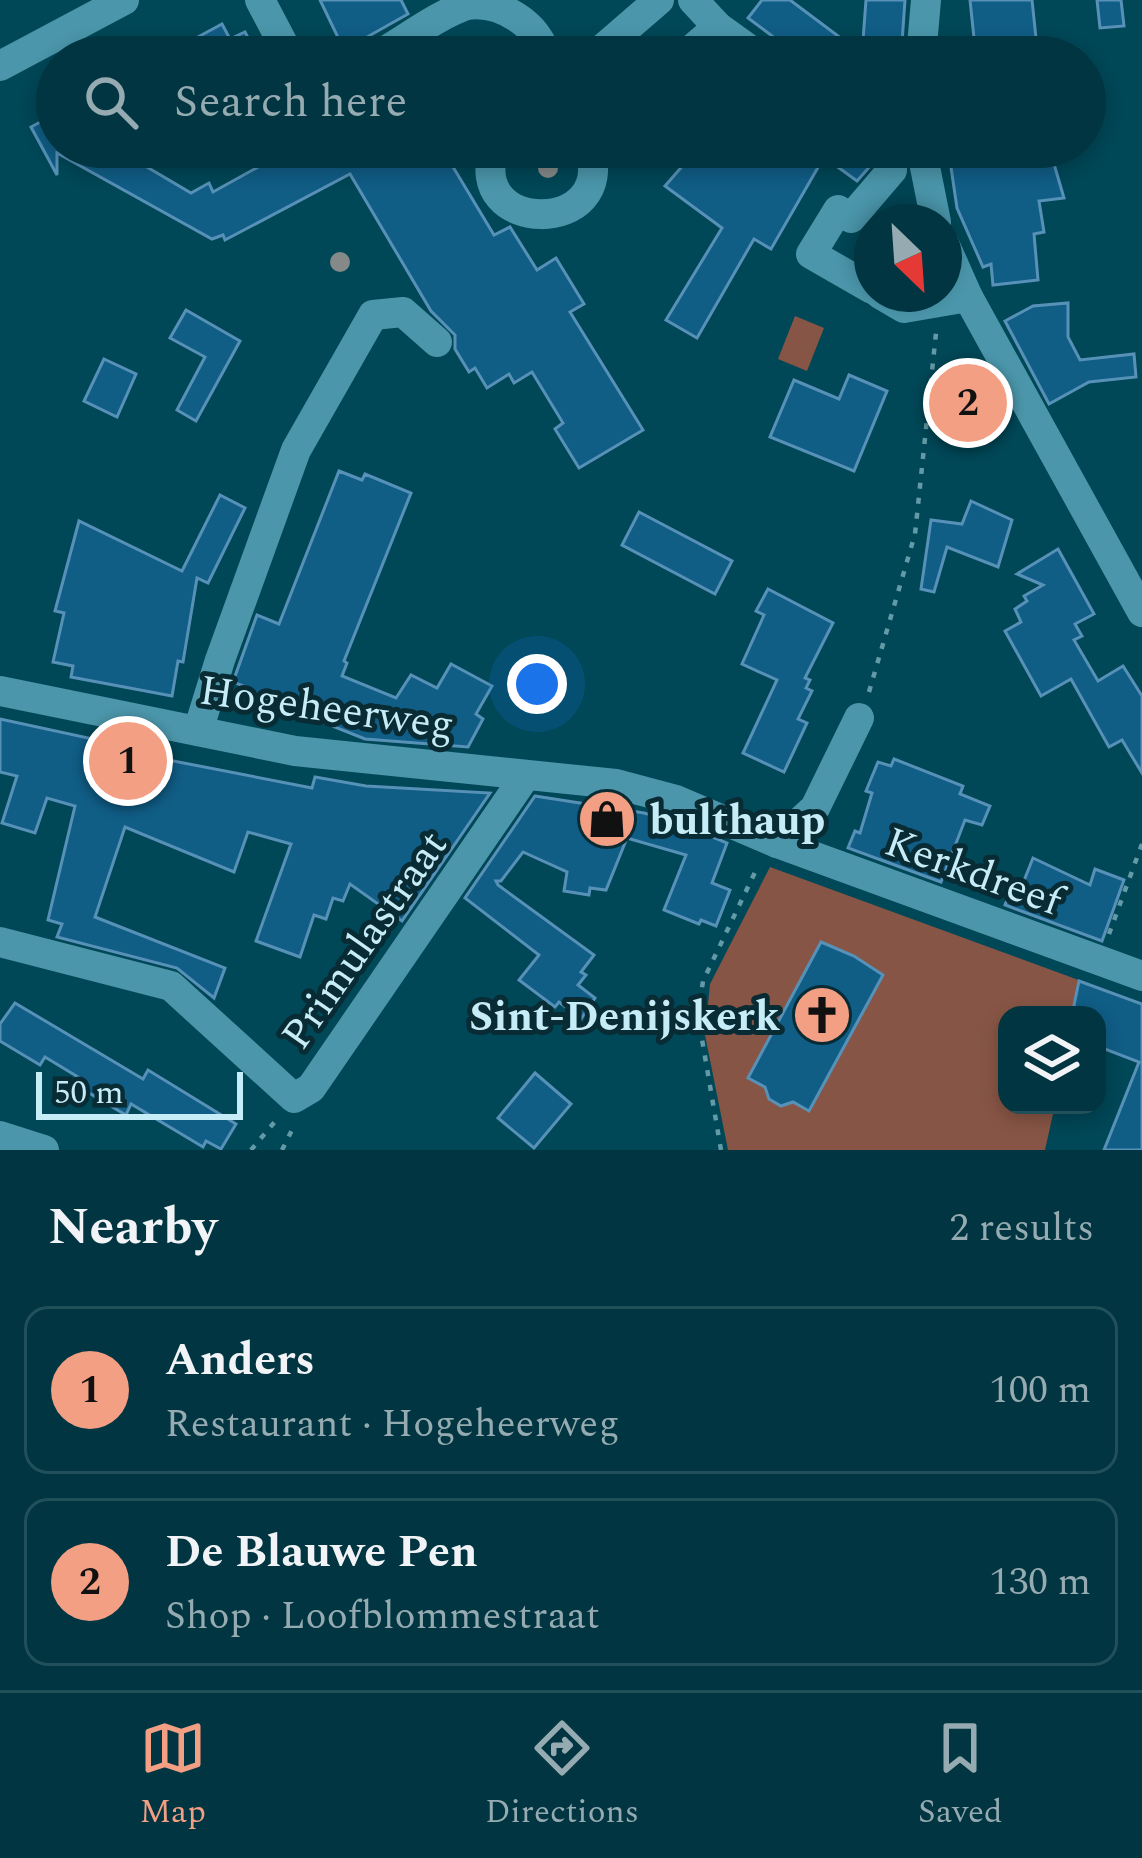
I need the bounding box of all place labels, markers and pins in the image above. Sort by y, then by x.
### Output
pin: 2 [929,358,1007,448]
pin: 1 [89,716,167,806]
shop icon: bulthaup [576,788,638,850]
place label: bulthaup [649,790,825,853]
church icon: Sint-Denijskerk [791,984,853,1046]
place label: Sint-Denijskerk [469,986,781,1049]

